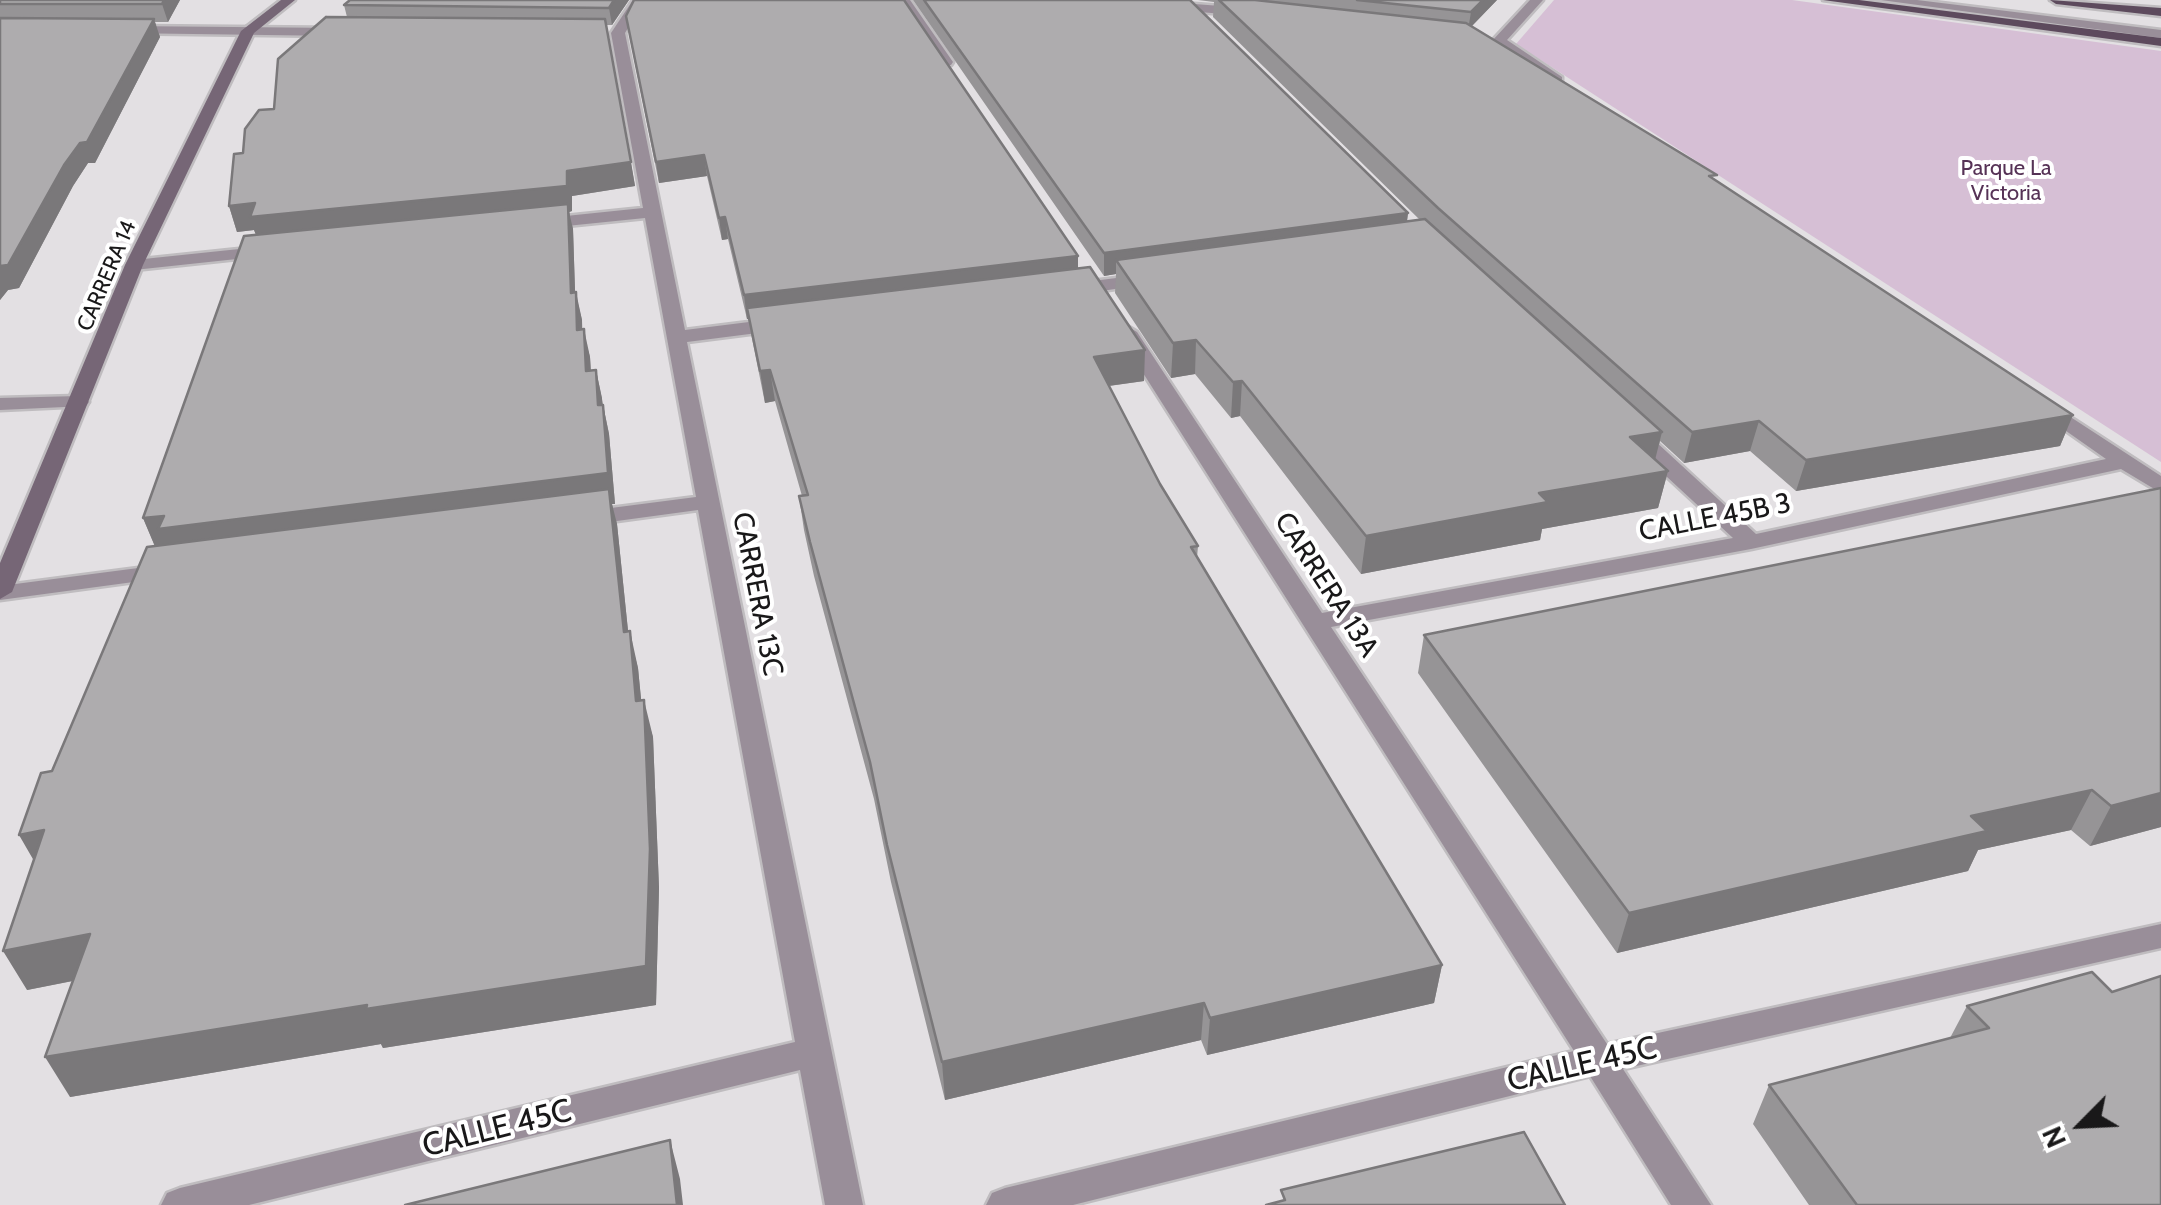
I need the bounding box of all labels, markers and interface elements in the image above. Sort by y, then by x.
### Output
park label: Parque La Victoria [1960,156,2052,208]
street label: CARRERA 14 [72,217,142,335]
street label: CALLE 45B 3 [1636,487,1794,549]
street label: CARRERA 13A [1267,506,1385,664]
street label: CARRERA 13C [725,509,789,679]
street label: CALLE 45C [1504,1029,1660,1101]
north arrow [2031,1075,2131,1175]
street label: CALLE 45C [419,1092,575,1166]
text: N [2034,1121,2073,1153]

